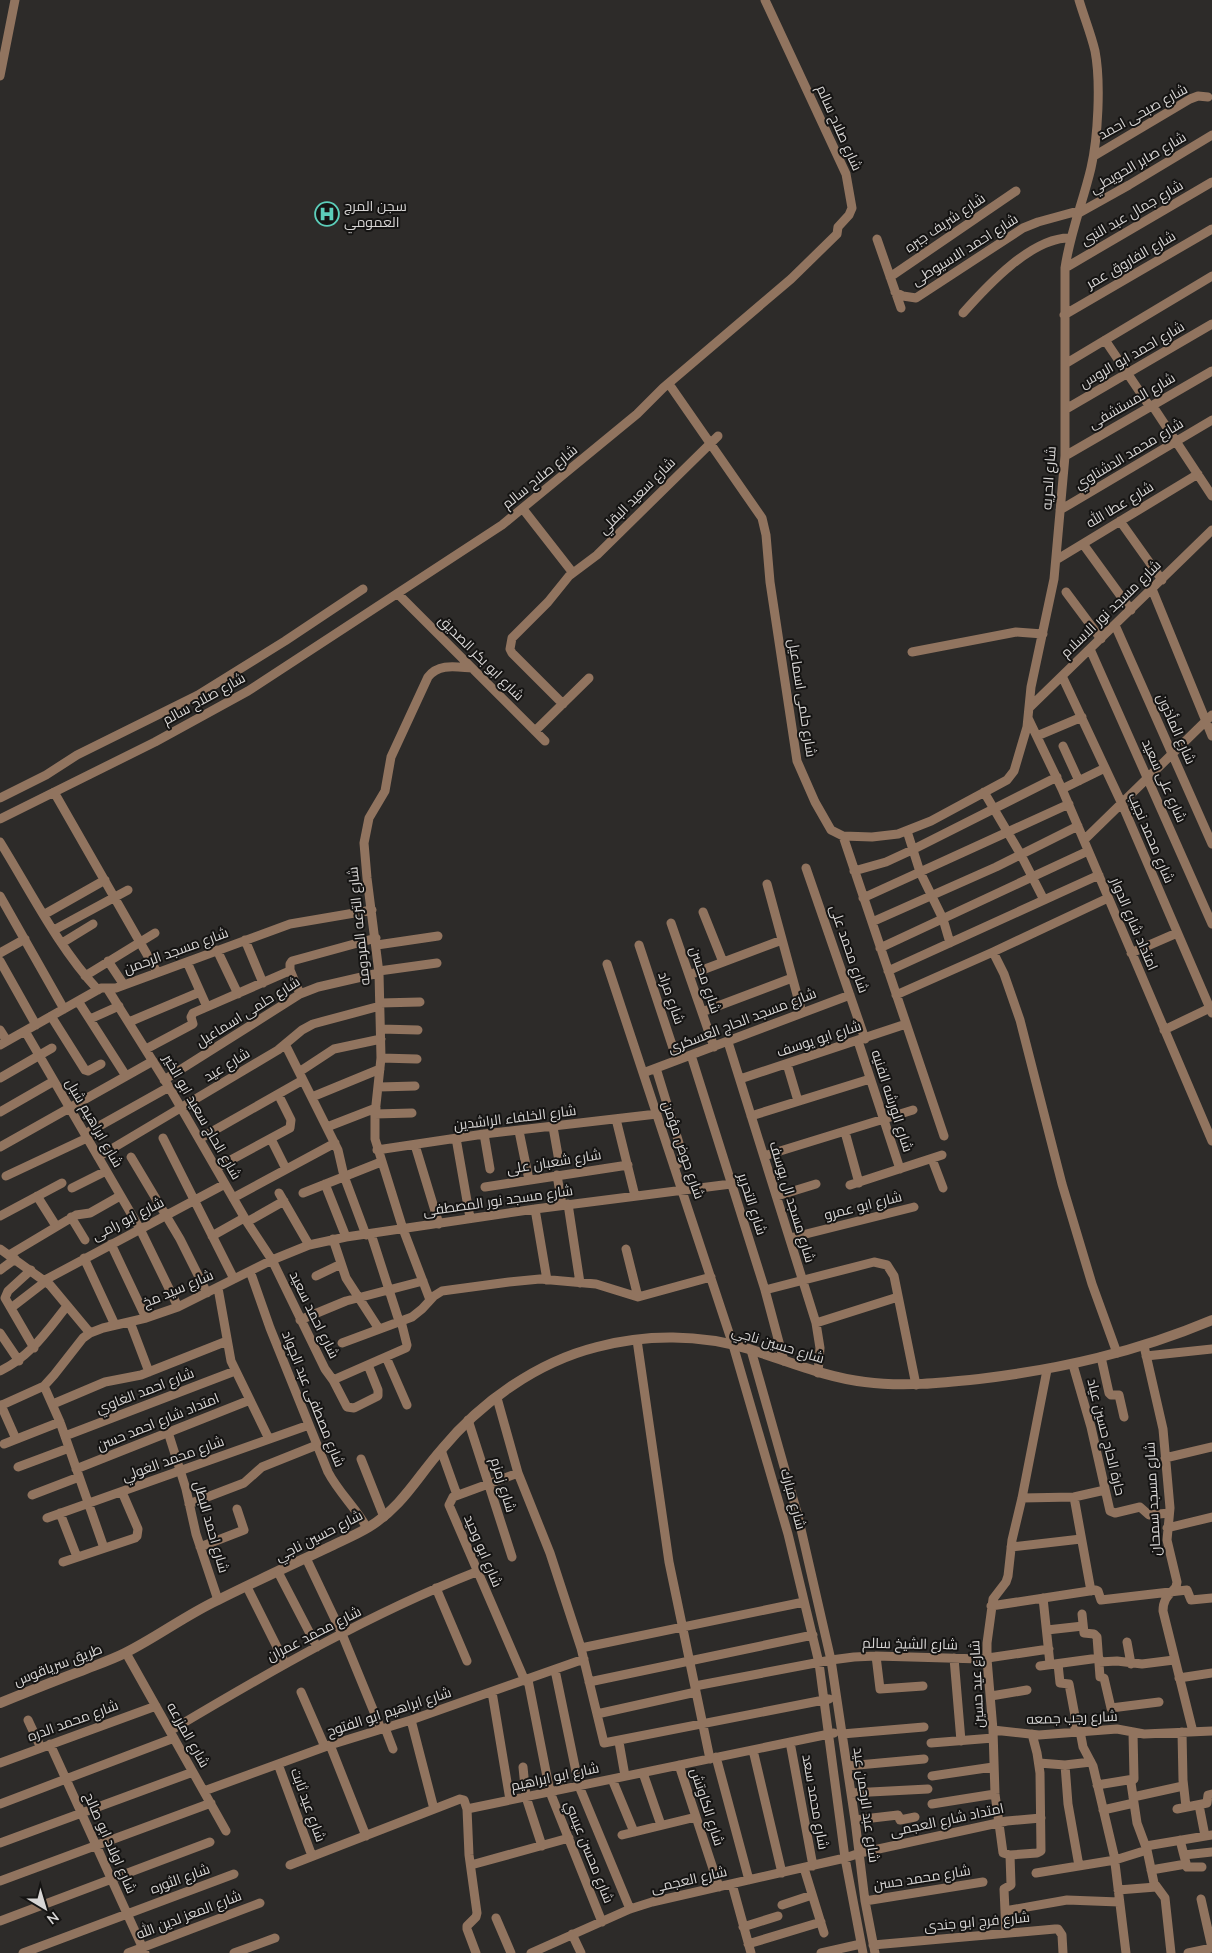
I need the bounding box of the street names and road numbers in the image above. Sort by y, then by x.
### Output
street label: شارع صبحى احمد [1095,80,1191,144]
street label: شارع صلاح سالم [812,82,866,174]
street label: شارع صابر الحويطي [1086,128,1191,200]
street label: شارع جمال عبد النبى [1077,176,1187,250]
street label: شارع شريف جبره [901,189,989,257]
street label: شارع احمد الاسيوطى [908,210,1022,290]
street label: شارع الفاروق عمر [1082,227,1179,294]
street label: شارع احمد ابو الروس [1076,317,1188,393]
street label: شارع المستشفى [1085,368,1179,434]
street label: شارع محمد الدشناوي [1071,414,1188,496]
street label: شارع صلاح سالم [498,441,582,513]
street label: شارع الحريه [1037,445,1061,511]
street label: شارع سعيد البقلي [594,453,681,540]
street label: شارع عطا الله [1083,477,1157,533]
street label: شارع مسجد نور الاسلام [1057,556,1165,662]
street label: شارع ابو بكر الصديق [434,611,528,705]
street label: شارع حلمى اسماعيل [783,638,821,758]
street label: شارع صلاح سالم [159,668,249,730]
street label: شارع المأذون [1152,691,1200,767]
street label: شارع على سعيد [1137,736,1191,826]
street label: شارع محمد نجيب [1123,790,1179,886]
street label: شارع الترعه المردومه [343,866,375,986]
street label: امتداد شارع الدوار [1105,874,1162,973]
street label: شارع محمد على [825,903,873,995]
street label: شارع مسجد الرحمن [121,923,231,979]
street label: شارع محسن [685,944,725,1016]
street label: شارع مراد [653,969,689,1027]
street label: شارع حلمى اسماعيل [192,972,304,1052]
street label: شارع مسجد الحاج العسكرى [665,984,819,1058]
street label: شارع ابو يوسف [774,1016,864,1062]
street label: شارع عيد [200,1044,254,1086]
street label: شارع الورشه الفنيه [867,1048,917,1154]
street label: شارع الحاج سعيد ابو الخير [158,1050,246,1183]
street label: شارع ابراهيم شبل [61,1075,127,1171]
street label: شارع حوض مؤمن [657,1098,709,1202]
street label: شارع الخلفاء الراشدين [453,1101,577,1135]
street label: شارع مسجد ال يوسف [764,1139,820,1265]
street label: شارع شعبان على [505,1145,603,1179]
street label: شارع التحرير [733,1170,771,1237]
street label: شارع مسجد نور المصطفى [422,1181,574,1221]
street label: شارع ابو عمرو [822,1187,904,1225]
street label: شارع ابو رامى [89,1193,167,1245]
street label: شارع سيد مخ [140,1266,216,1312]
street label: شارع احمد سعيد [285,1268,343,1362]
street label: شارع حسين ناجي [729,1322,827,1370]
street label: شارع مصطفى عبد الجواد [277,1328,349,1470]
street label: شارع احمد الغاوي [93,1364,197,1420]
street label: حارة الحاج حسين عياد [1082,1377,1130,1497]
street label: امتداد شارع احمد حسن [94,1389,222,1455]
street label: شارع محمد الغولي [119,1432,227,1488]
street label: شارع مسجد سمحان [1141,1441,1165,1557]
street label: شارع زمزم [486,1455,520,1515]
street label: شارع مبارك [776,1466,810,1532]
street label: شارع احمد البطل [189,1479,233,1575]
street label: شارع حسين ناجي [272,1506,367,1568]
street label: شارع ابو وحيد [459,1512,507,1590]
street label: شارع محمد عمران [263,1602,365,1666]
street label: شارع الشيخ سالم [862,1634,958,1654]
street label: طريق سرياقوس [11,1639,105,1691]
street label: شارع عيد حسين [965,1640,989,1728]
street label: شارع ابراهيم ابو الفتوح [324,1683,454,1741]
street label: شارع محمد الدره [25,1696,121,1746]
street label: شارع المزرعه [162,1699,214,1771]
street label: شارع رجب جمعه [1026,1707,1118,1729]
street label: شارع عبد الرحمن عيد [848,1746,884,1864]
street label: شارع محمد سعد [797,1753,833,1851]
street label: شارع ابو ابراهيم [509,1758,601,1796]
street label: شارع عيد ثابت [286,1765,330,1845]
street label: شارع الكاوتش [686,1766,728,1848]
street label: شارع اولاد ابو صالح [79,1789,141,1897]
street label: شارع محسن عيسي [559,1798,618,1906]
street label: امتداد شارع العجمى [888,1799,1006,1841]
street label: شارع الثوره [147,1859,213,1899]
street label: شارع محمد حسن [872,1861,972,1895]
street label: شارع العجمى [649,1862,729,1898]
street label: شارع المعز لدين الله [134,1886,244,1944]
street label: شارع فرج ابو جندى [923,1908,1031,1936]

